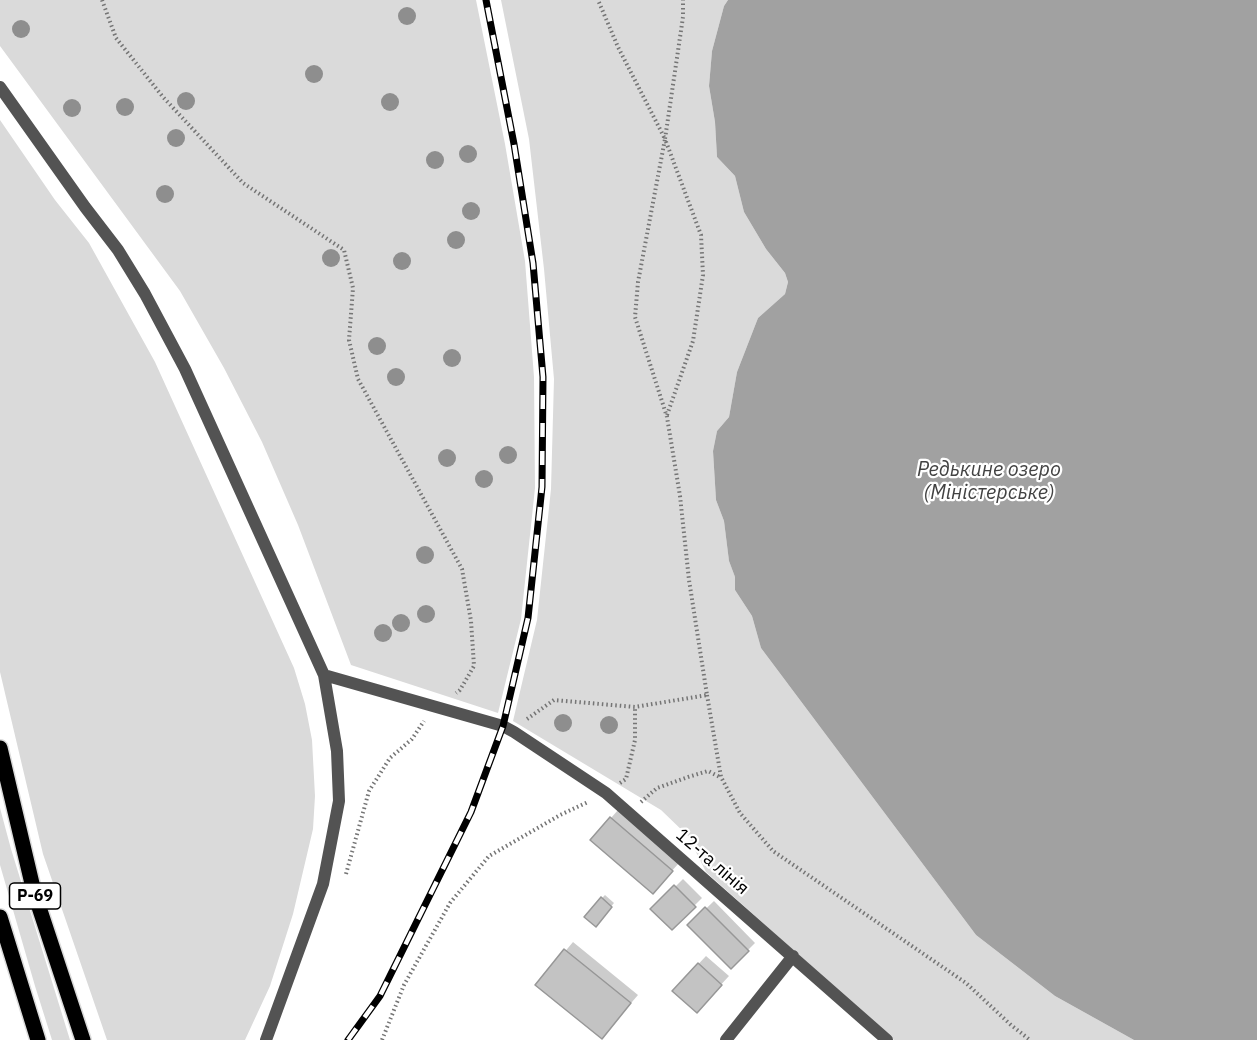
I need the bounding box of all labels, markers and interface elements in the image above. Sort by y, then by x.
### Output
water label: Редькине озеро (Міністерське) [917,458,1061,505]
street label: 12-та лінія [671,824,753,900]
road number: Р-69 [9,883,60,909]

